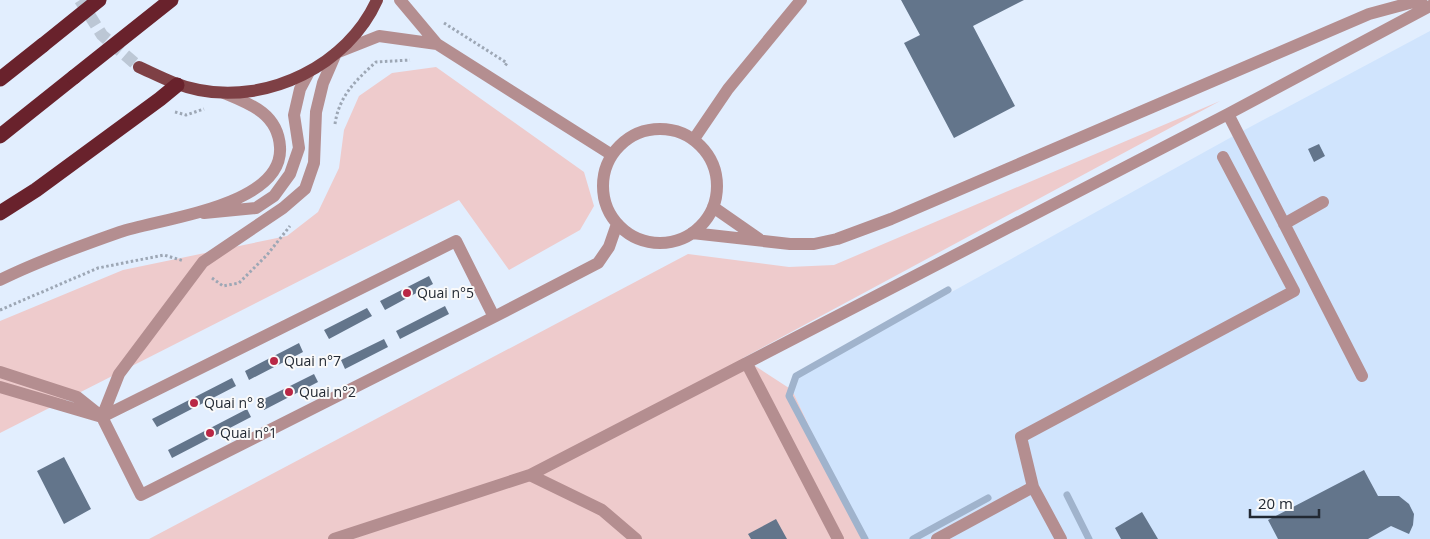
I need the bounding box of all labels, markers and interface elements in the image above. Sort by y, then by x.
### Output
place label: Quai n°5 [417,283,474,302]
marker: Quai n°5 [401,287,413,299]
place label: Quai n°7 [284,351,341,370]
marker: Quai n°7 [268,355,280,367]
place label: Quai n°2 [299,382,356,401]
marker: Quai n°2 [283,386,295,398]
place label: Quai n° 8 [204,393,265,412]
marker: Quai n° 8 [188,397,200,409]
place label: Quai n°1 [220,423,277,442]
marker: Quai n°1 [204,427,216,439]
scale bar [1250,486,1319,518]
text: 20 m [1258,493,1293,513]

